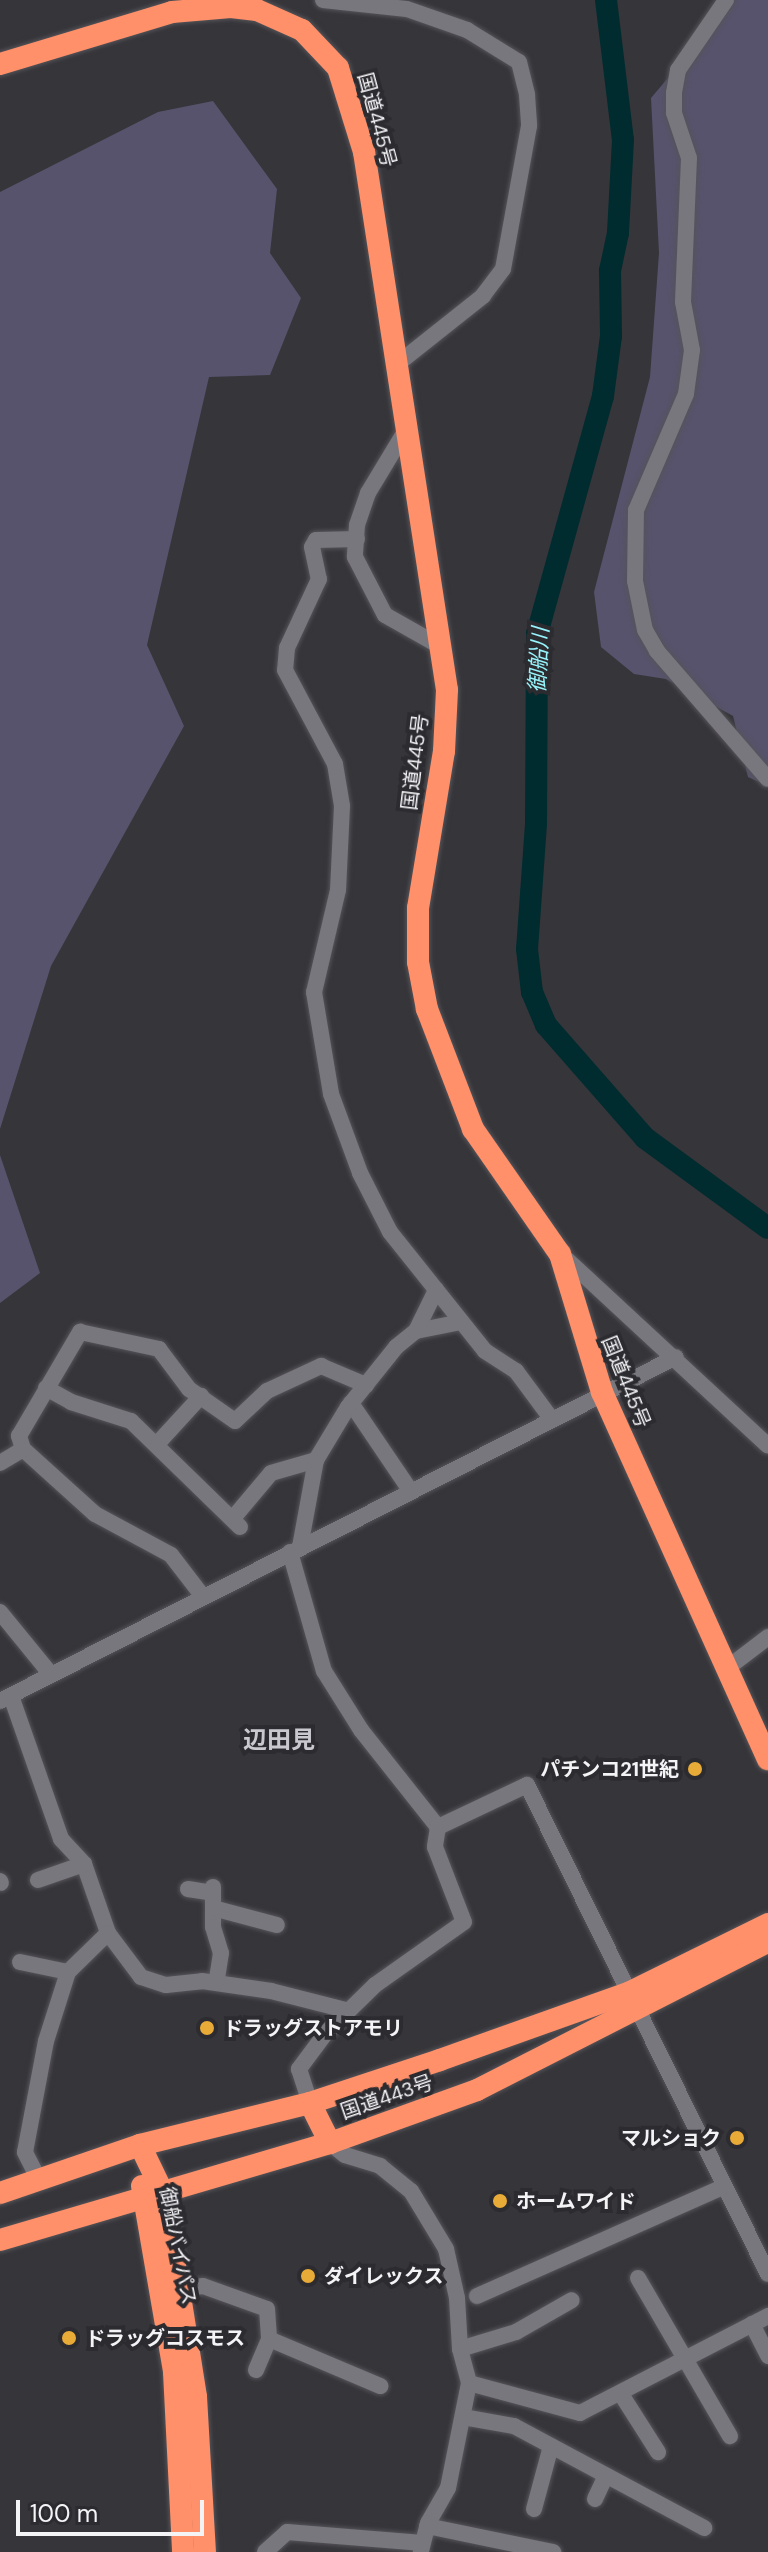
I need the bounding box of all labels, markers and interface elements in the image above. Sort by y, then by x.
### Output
street label: 国道445号 [353,70,401,170]
water label: 御船川 [524,626,554,694]
street label: 国道445号 [397,713,433,811]
street label: 国道445号 [597,1333,655,1431]
district label: 辺田見 [243,1726,315,1754]
place label: パチンコ21世紀 [540,1757,679,1781]
marker: パチンコ21世紀 [686,1760,704,1778]
place label: ドラッグストアモリ [223,2016,403,2040]
marker: ドラッグストアモリ [198,2019,216,2037]
street label: 国道443号 [338,2070,436,2124]
place label: マルショク [621,2126,721,2150]
marker: マルショク [728,2129,746,2147]
street label: 御船バイパス [155,2185,201,2307]
place label: ホームワイド [516,2189,636,2213]
marker: ホームワイド [491,2192,509,2210]
place label: ダイレックス [324,2264,444,2288]
marker: ダイレックス [299,2267,317,2285]
place label: ドラッグコスモス [85,2326,245,2350]
marker: ドラッグコスモス [60,2329,78,2347]
scale bar [20,2484,208,2534]
text: 100 m [30,2498,98,2529]

